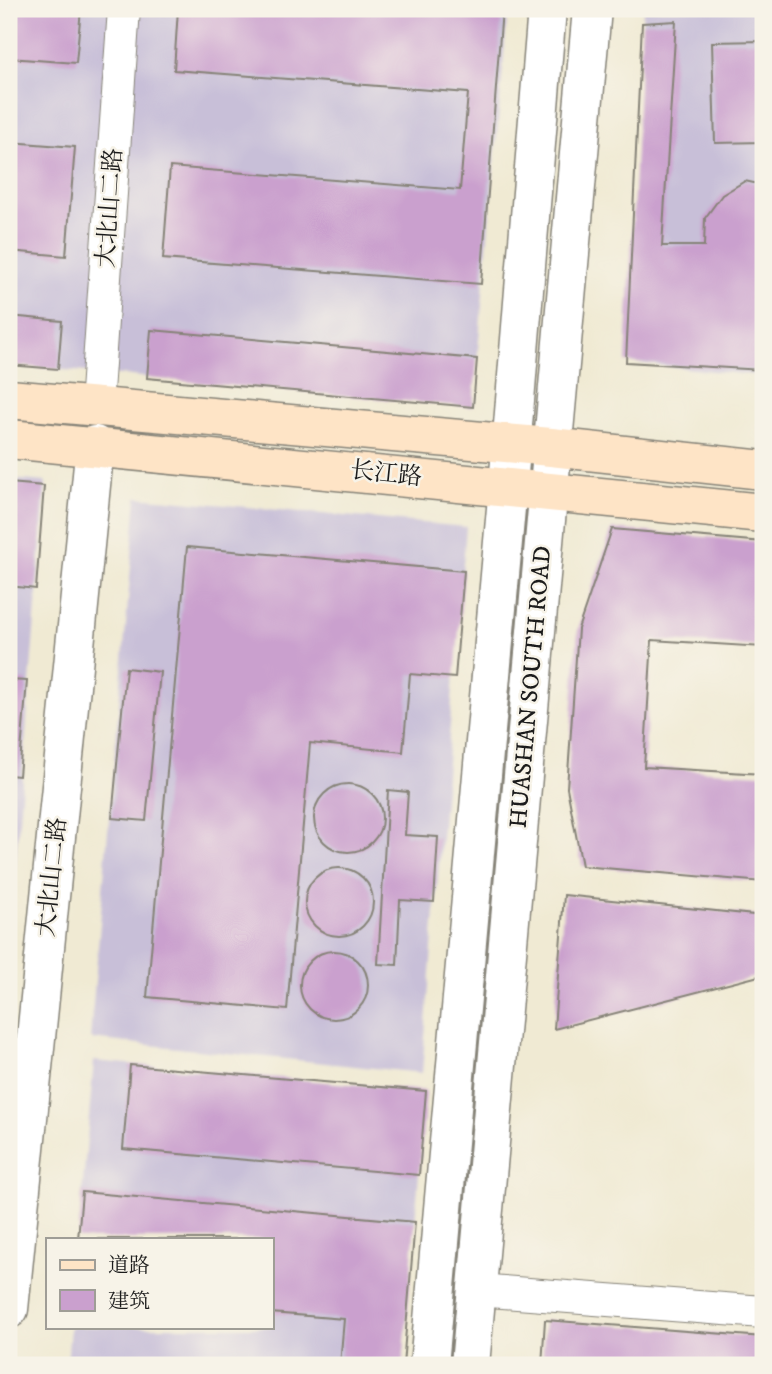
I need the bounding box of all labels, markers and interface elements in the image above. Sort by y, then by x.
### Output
street label: 大北山二路 [91,147,129,269]
street label: 长江路 [349,455,423,493]
street label: HUASHAN SOUTH ROAD [504,544,558,830]
street label: 大北山二路 [31,816,73,938]
legend [46,1238,273,1328]
text: 道路 [108,1253,150,1279]
text: 建筑 [108,1289,150,1315]

